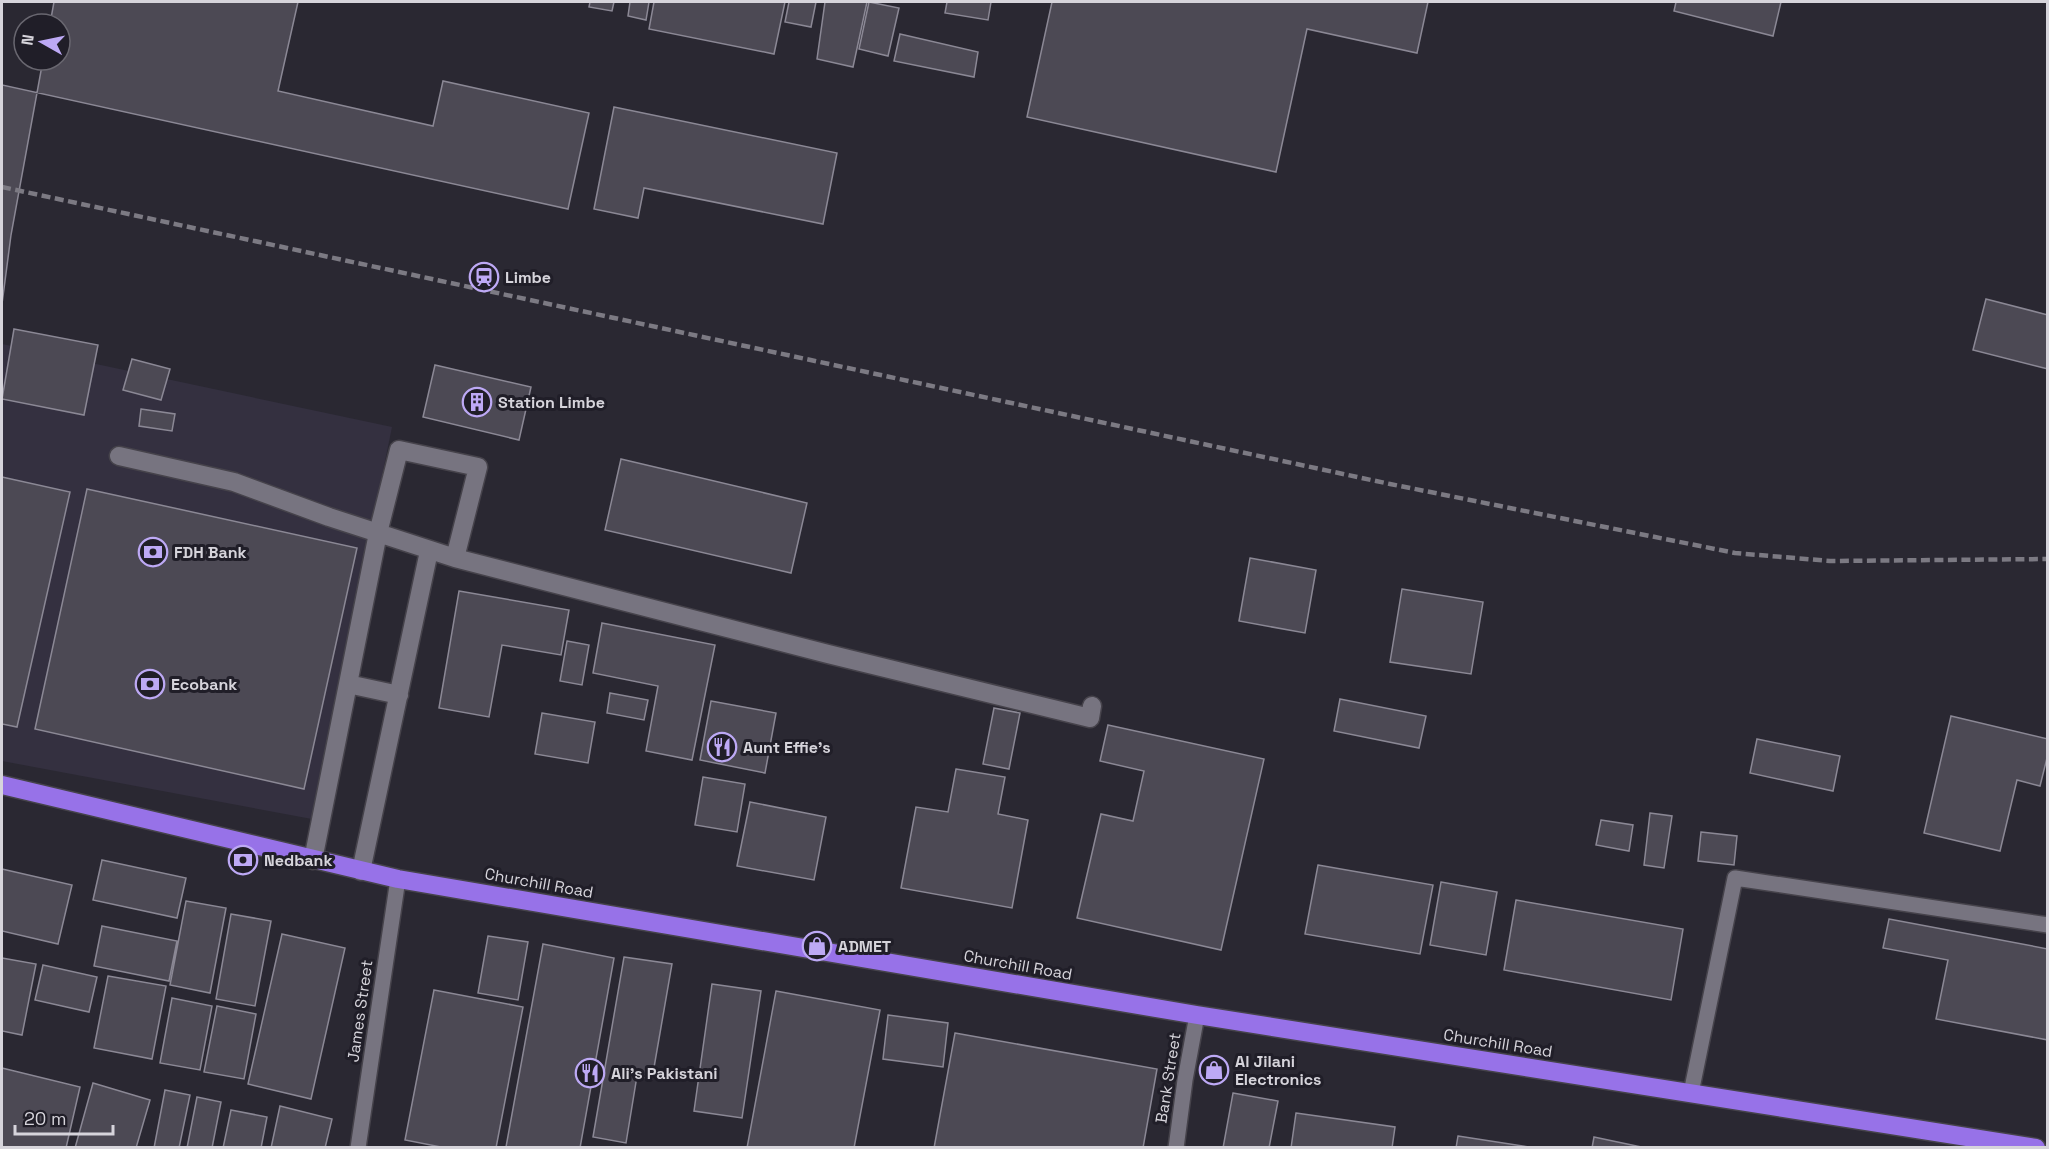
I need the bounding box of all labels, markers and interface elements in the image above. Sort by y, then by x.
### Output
north arrow [12,12,72,72]
text: N [16,33,39,47]
station icon: Limbe [468,261,500,293]
place label: Limbe [505,267,551,288]
building icon: Station Limbe [461,386,493,418]
place label: Station Limbe [498,392,605,413]
bank icon: FDH Bank [137,536,169,568]
place label: FDH Bank [174,542,247,563]
bank icon: Ecobank [134,668,166,700]
place label: Ecobank [171,674,237,695]
restaurant icon: Aunt Effie's [706,731,738,763]
place label: Aunt Effie's [743,737,831,758]
bank icon: Nedbank [227,844,259,876]
place label: Nedbank [264,850,333,871]
street label: Churchill Road [483,863,595,903]
shop icon: ADMET [801,930,833,962]
place label: ADMET [838,936,892,957]
street label: Churchill Road [962,945,1074,985]
street label: James Street [342,959,378,1063]
street label: Churchill Road [1442,1024,1554,1062]
street label: Bank Street [1150,1031,1186,1125]
place label: Al Jilani Electronics [1235,1051,1321,1090]
shop icon: Al Jilani Electronics [1198,1054,1230,1086]
restaurant icon: Ali's Pakistani [574,1057,606,1089]
place label: Ali's Pakistani [611,1063,718,1084]
scale bar [15,1098,112,1136]
text: 20 m [24,1107,67,1130]

